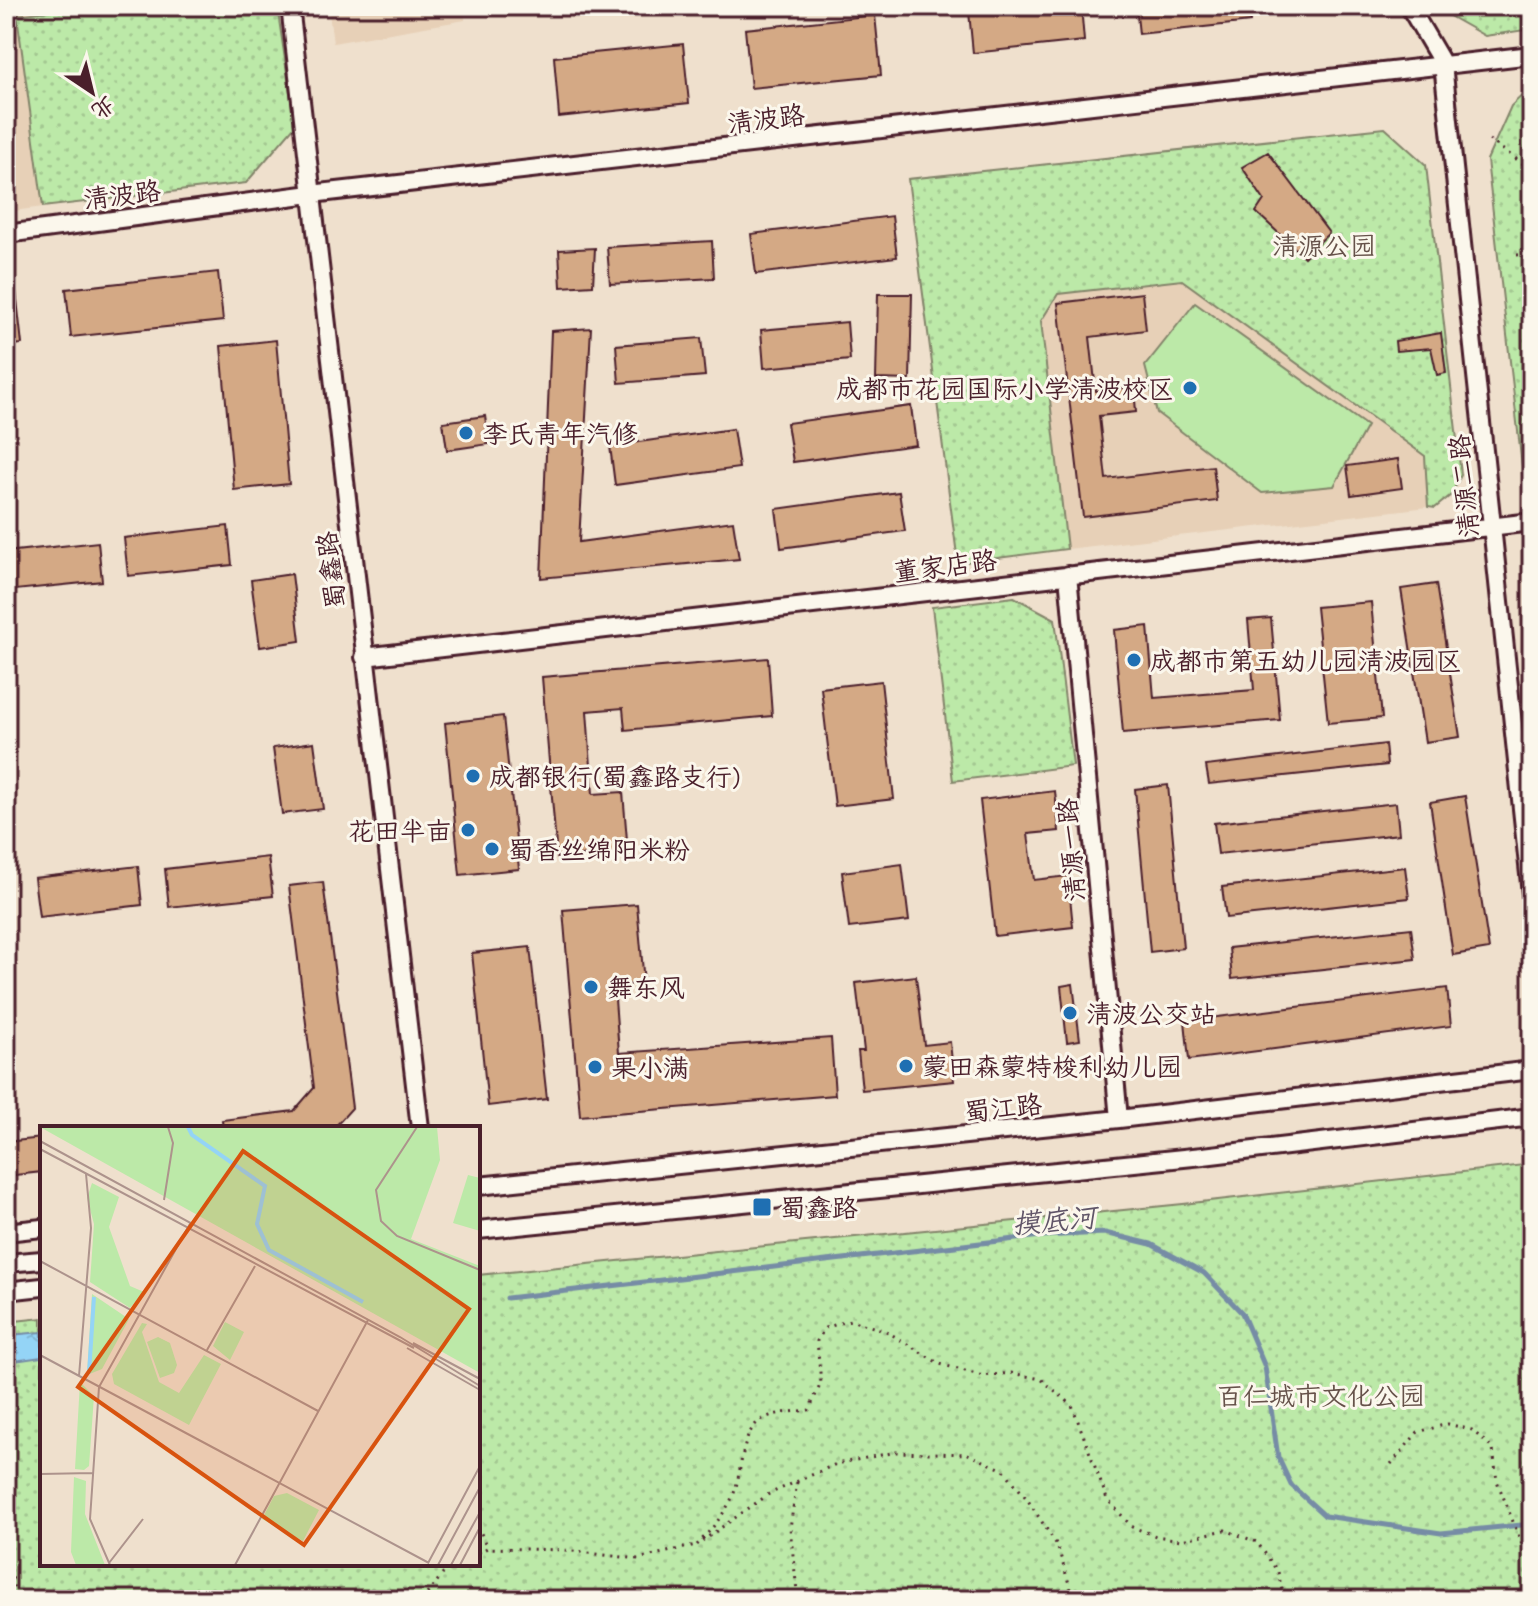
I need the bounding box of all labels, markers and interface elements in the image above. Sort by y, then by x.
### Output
north arrow [52,52,132,132]
text: 北 [86,91,121,127]
street label: 清波路 [725,96,807,140]
street label: 清波路 [81,172,163,216]
park label: 清源公园 [1272,228,1376,262]
place label: 成都市花园国际小学清波校区 [836,371,1174,405]
marker: 成都市花园国际小学清波校区 [1181,379,1199,397]
place label: 李氏青年汽修 [482,416,638,450]
marker: 李氏青年汽修 [457,424,475,442]
street label: 清源二路 [1441,433,1485,539]
street label: 蜀鑫路 [308,529,352,611]
street label: 董家店路 [891,542,999,588]
place label: 成都市第五幼儿园清波园区 [1150,643,1462,677]
marker: 成都市第五幼儿园清波园区 [1125,651,1143,669]
place label: 成都银行(蜀鑫路支行) [489,759,741,793]
marker: 成都银行(蜀鑫路支行) [464,767,482,785]
street label: 清源一路 [1049,797,1091,903]
place label: 花田半亩 [348,813,452,847]
marker: 花田半亩 [459,821,477,839]
place label: 蜀香丝绵阳米粉 [508,832,690,866]
marker: 蜀香丝绵阳米粉 [483,840,501,858]
place label: 舞东风 [607,970,685,1004]
marker: 舞东风 [582,978,600,996]
place label: 清波公交站 [1086,996,1216,1030]
marker: 清波公交站 [1061,1004,1079,1022]
place label: 蒙田森蒙特梭利幼儿园 [922,1049,1182,1083]
place label: 果小满 [611,1050,689,1084]
marker: 蒙田森蒙特梭利幼儿园 [897,1057,915,1075]
marker: 果小满 [586,1058,604,1076]
street label: 蜀江路 [962,1086,1044,1128]
inset map [40,1126,480,1566]
place label: 蜀鑫路 [780,1190,858,1224]
marker: 蜀鑫路 [751,1196,773,1218]
water label: 摸底河 [1011,1197,1101,1241]
park label: 百仁城市文化公园 [1217,1378,1425,1412]

